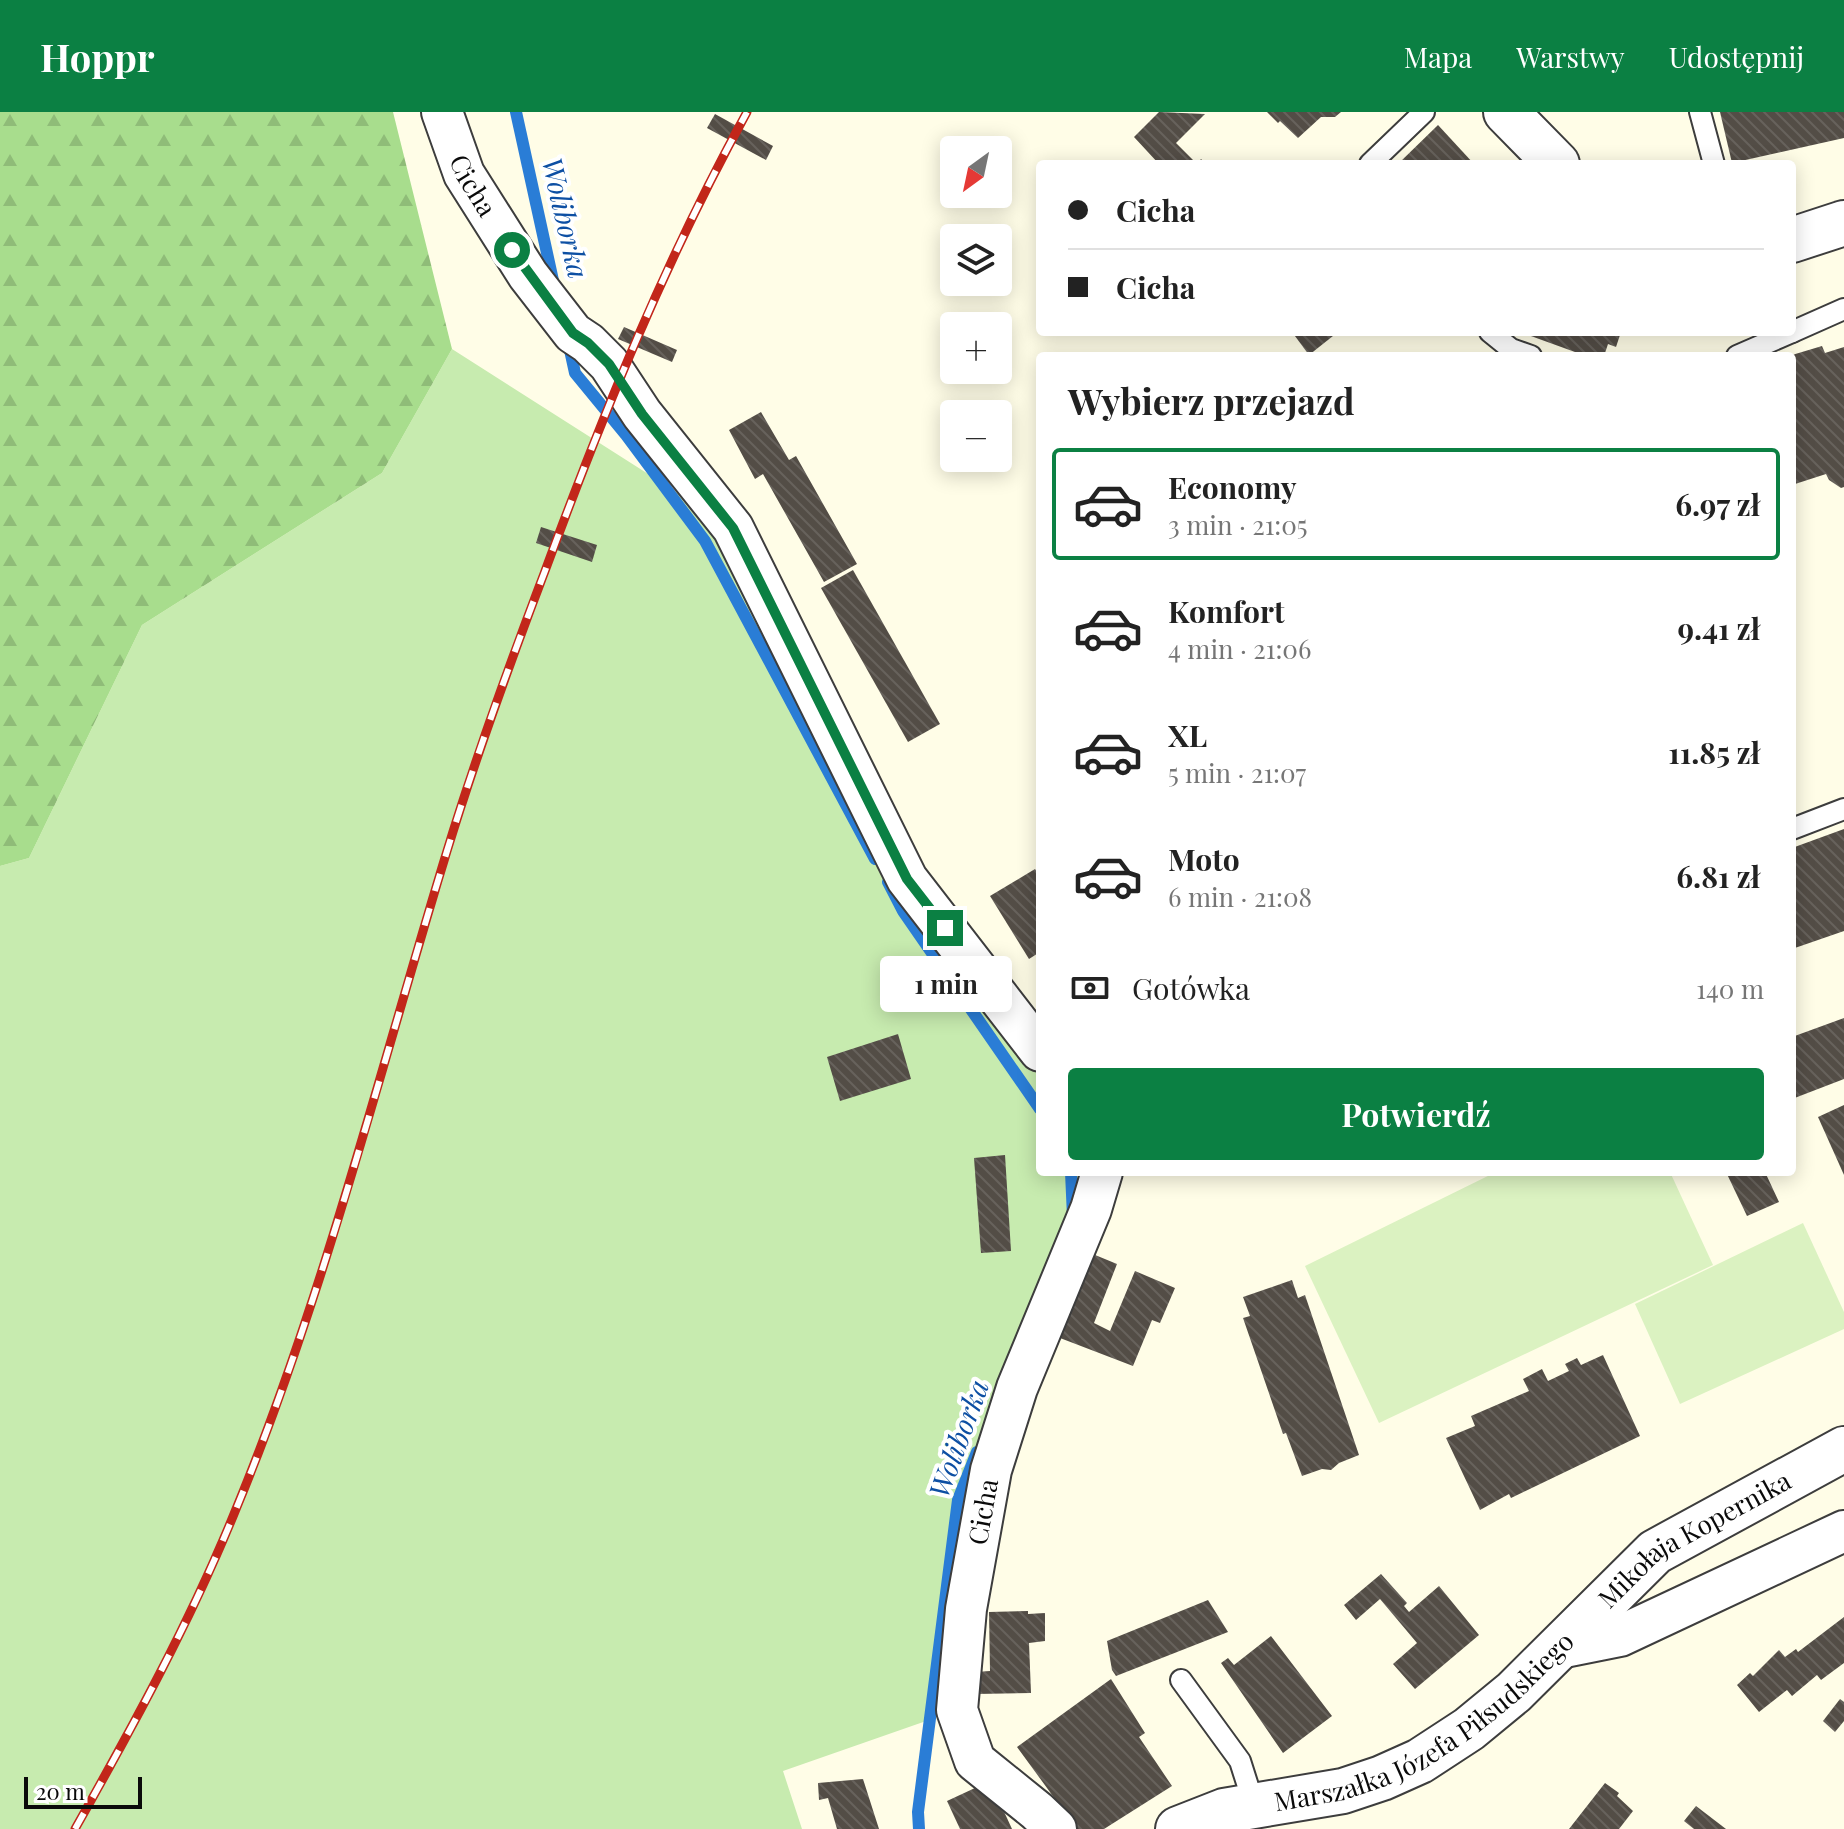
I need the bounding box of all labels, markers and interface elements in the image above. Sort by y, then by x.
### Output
text: Hoppr [40,31,155,82]
text: Mapa [1404,38,1472,75]
text: Warstwy [1516,38,1625,75]
text: Udostępnij [1669,38,1804,75]
north arrow [940,136,1012,208]
map controls [940,136,1012,472]
street label: Cicha [443,150,505,223]
water label: Woliborka [535,153,598,282]
text: Cicha [1116,190,1195,230]
button: layers [940,224,1012,296]
route start [494,232,530,268]
text: Cicha [1116,267,1195,307]
button: + [940,312,1012,384]
text: Wybierz przejazd [1068,376,1355,424]
button: − [940,400,1012,472]
text: Economy [1168,467,1297,507]
icon: car [1072,468,1144,540]
text: 6.97 zł [1675,484,1760,524]
text: 3 min · 21:05 [1168,507,1308,542]
text: Komfort [1168,591,1285,631]
icon: car [1072,592,1144,664]
text: 9.41 zł [1677,608,1760,648]
text: 4 min · 21:06 [1168,631,1311,666]
text: XL [1168,715,1207,755]
icon: car [1072,716,1144,788]
text: 11.85 zł [1668,732,1760,772]
text: 5 min · 21:07 [1168,755,1306,790]
text: Moto [1168,839,1240,879]
icon: car [1072,840,1144,912]
text: 6.81 zł [1676,856,1760,896]
text: 6 min · 21:08 [1168,879,1312,914]
route end [927,910,963,946]
callout: 1 min [879,956,1011,1012]
text: 1 min [914,966,978,1001]
icon: cash [1068,966,1112,1010]
text: Gotówka [1132,968,1250,1008]
text: 140 m [1696,971,1764,1006]
button: Potwierdź [1068,1068,1764,1160]
water label: Woliborka [919,1374,996,1503]
street label: Mikołaja Kopernika [1590,1462,1797,1615]
street label: Cicha [959,1476,1005,1547]
street label: Marszałka Józefa Piłsudskiego [1271,1624,1580,1818]
scale bar [24,1773,142,1809]
text: 20 m [36,1776,85,1806]

